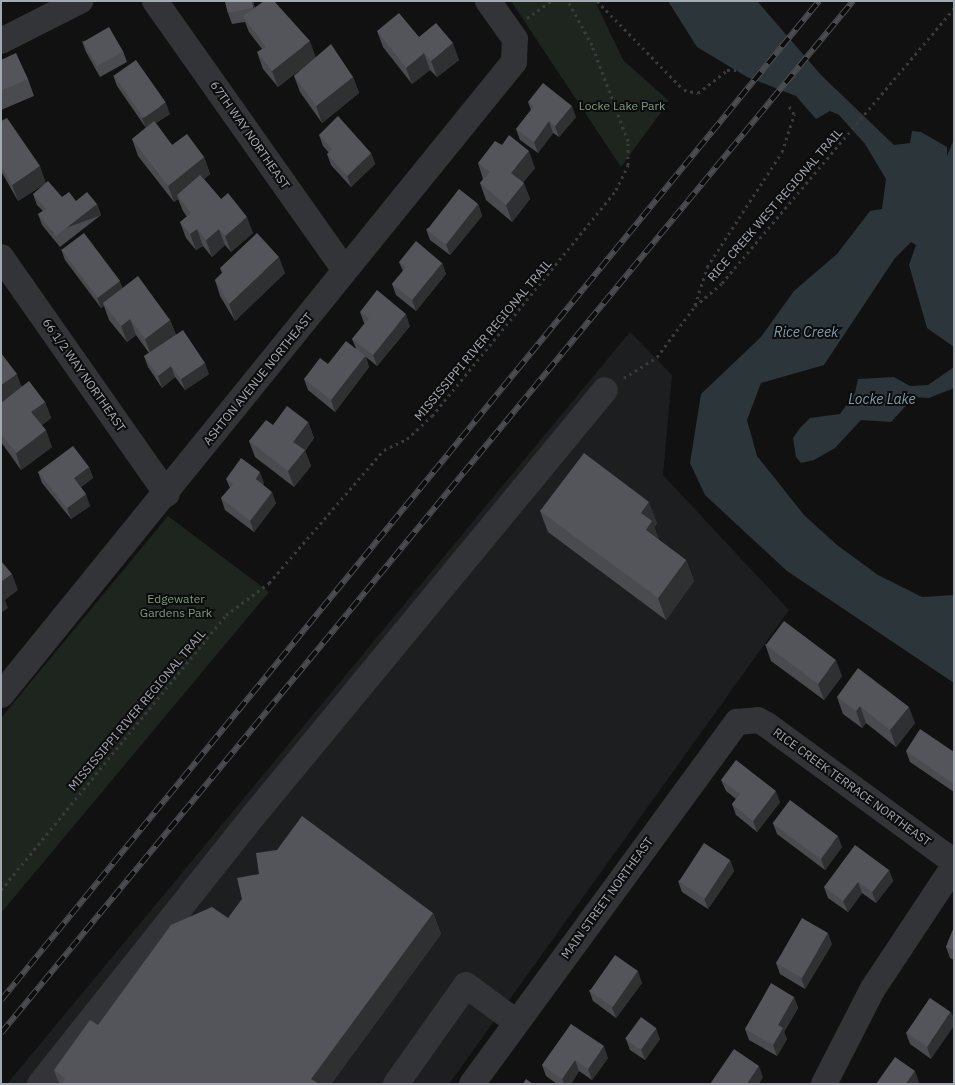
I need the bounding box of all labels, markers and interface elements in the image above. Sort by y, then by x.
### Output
street label: 67TH WAY NORTHEAST [207,78,293,192]
park label: Locke Lake Park [579,99,665,113]
street label: RICE CREEK WEST REGIONAL TRAIL [705,126,845,284]
street label: MISSISSIPPI RIVER REGIONAL TRAIL [411,257,555,423]
street label: ASHTON AVENUE NORTHEAST [200,310,316,448]
street label: 66 1/2 WAY NORTHEAST [39,316,129,434]
water label: Rice Creek [774,324,838,340]
water label: Locke Lake [848,391,916,407]
park label: Edgewater Gardens Park [140,592,212,620]
street label: MISSISSIPPI RIVER REGIONAL TRAIL [65,627,209,793]
street label: RICE CREEK TERRACE NORTHEAST [770,725,934,849]
street label: MAIN STREET NORTHEAST [558,834,656,962]

